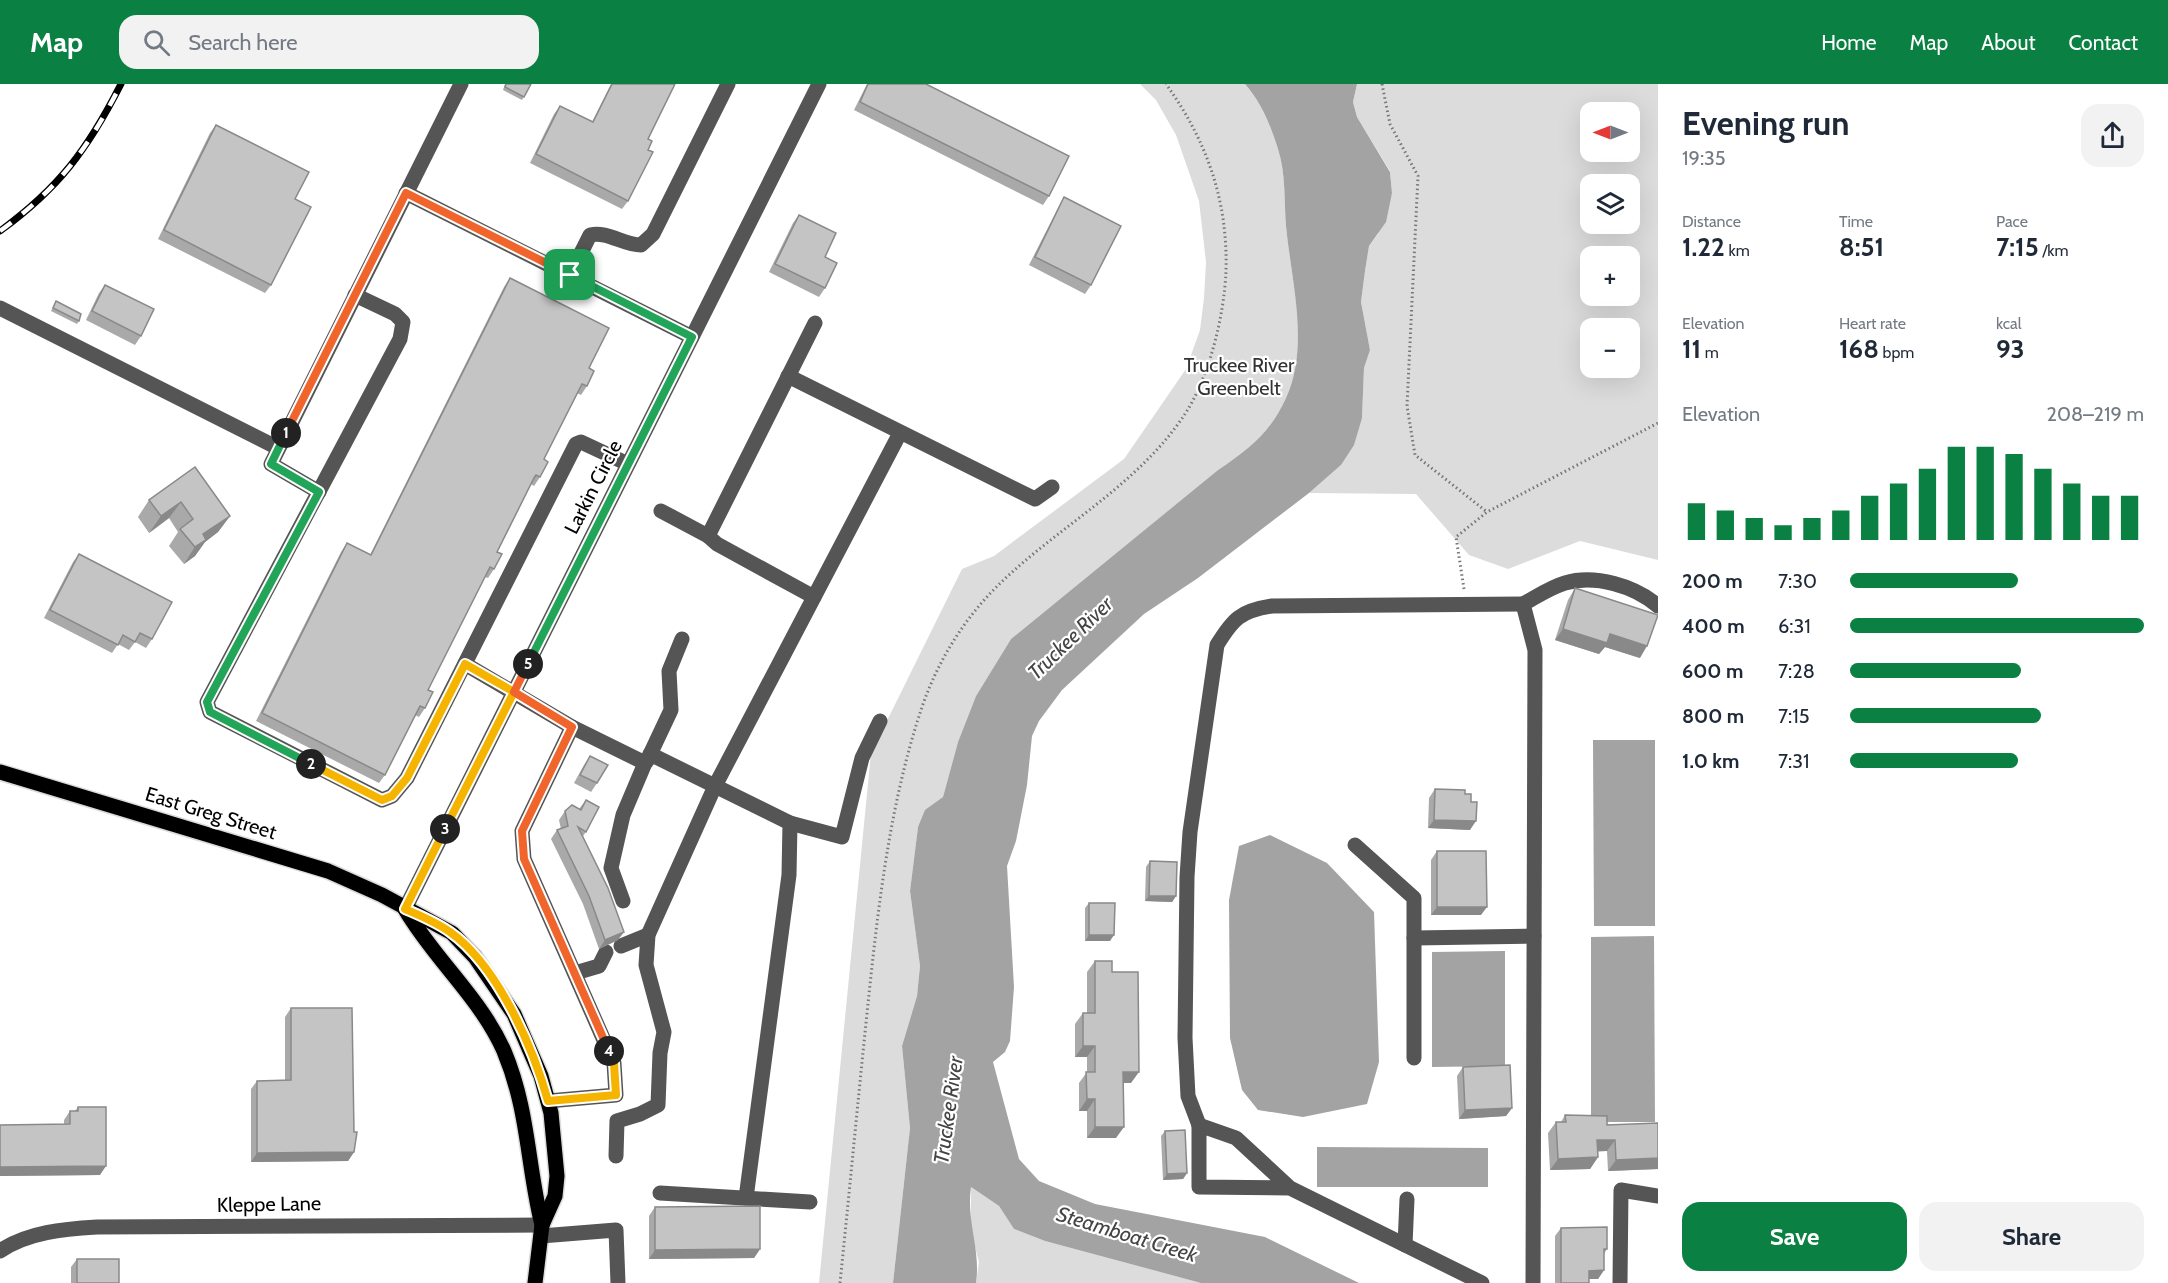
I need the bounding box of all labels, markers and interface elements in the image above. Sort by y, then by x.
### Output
search box [119,15,539,69]
text: Map [30,25,83,59]
icon: search [140,26,173,59]
text: Search here [188,29,297,56]
text: Home [1821,30,1877,55]
text: Map [1910,30,1948,55]
text: About [1981,30,2035,55]
text: Contact [2068,30,2138,55]
north arrow [1580,102,1640,162]
map controls [1580,102,1640,378]
text: Evening run [1682,103,1849,143]
button: share [2081,104,2144,167]
text: 19:35 [1682,146,1726,170]
button: layers [1580,174,1640,234]
text: Distance [1682,212,1741,231]
text: Time [1839,212,1873,231]
text: Pace [1996,212,2028,231]
text: 1.22 [1682,231,1725,263]
text: 8:51 [1839,231,1884,263]
text: 7:15 [1996,231,2039,263]
text: km [1725,241,1750,260]
text: /km [2039,241,2069,260]
button: + [1580,246,1640,306]
pin [544,249,595,300]
icon: arrive [553,258,586,291]
text: Elevation [1682,314,1745,333]
text: Heart rate [1839,314,1906,333]
text: kcal [1996,314,2022,333]
button: − [1580,318,1640,378]
text: 11 [1682,333,1701,365]
text: 168 [1839,333,1879,365]
text: 93 [1996,333,2025,365]
text: m [1701,343,1719,362]
text: bpm [1879,343,1914,362]
park label: Truckee River Greenbelt [1184,353,1295,400]
text: Elevation [1682,402,1760,426]
text: 208–219 m [2047,402,2144,426]
pin: 1 [271,418,301,448]
text: 1 [283,423,289,442]
street label: Larkin Circle [559,436,627,538]
text: 200 m [1682,569,1743,593]
text: 7:30 [1778,569,1817,593]
water label: Truckee River [1022,590,1119,685]
text: 400 m [1682,614,1745,638]
text: 6:31 [1778,614,1811,638]
pin: 5 [513,649,543,679]
text: 5 [524,654,532,673]
text: 600 m [1682,659,1743,683]
text: 7:28 [1778,659,1815,683]
text: 800 m [1682,704,1744,728]
text: 7:15 [1778,704,1810,728]
pin: 2 [296,749,326,779]
text: 1.0 km [1682,749,1739,773]
text: 7:31 [1778,749,1810,773]
text: 2 [307,754,315,773]
street label: East Greg Street [143,782,280,844]
pin: 3 [430,814,460,844]
text: 3 [441,819,449,838]
pin: 4 [594,1036,624,1066]
text: 4 [604,1041,614,1060]
water label: Truckee River [928,1053,968,1165]
street label: Kleppe Lane [217,1191,321,1217]
water label: Steamboat Creek [1054,1201,1201,1267]
button: Save [1682,1202,1907,1271]
button: Share [1919,1202,2144,1271]

